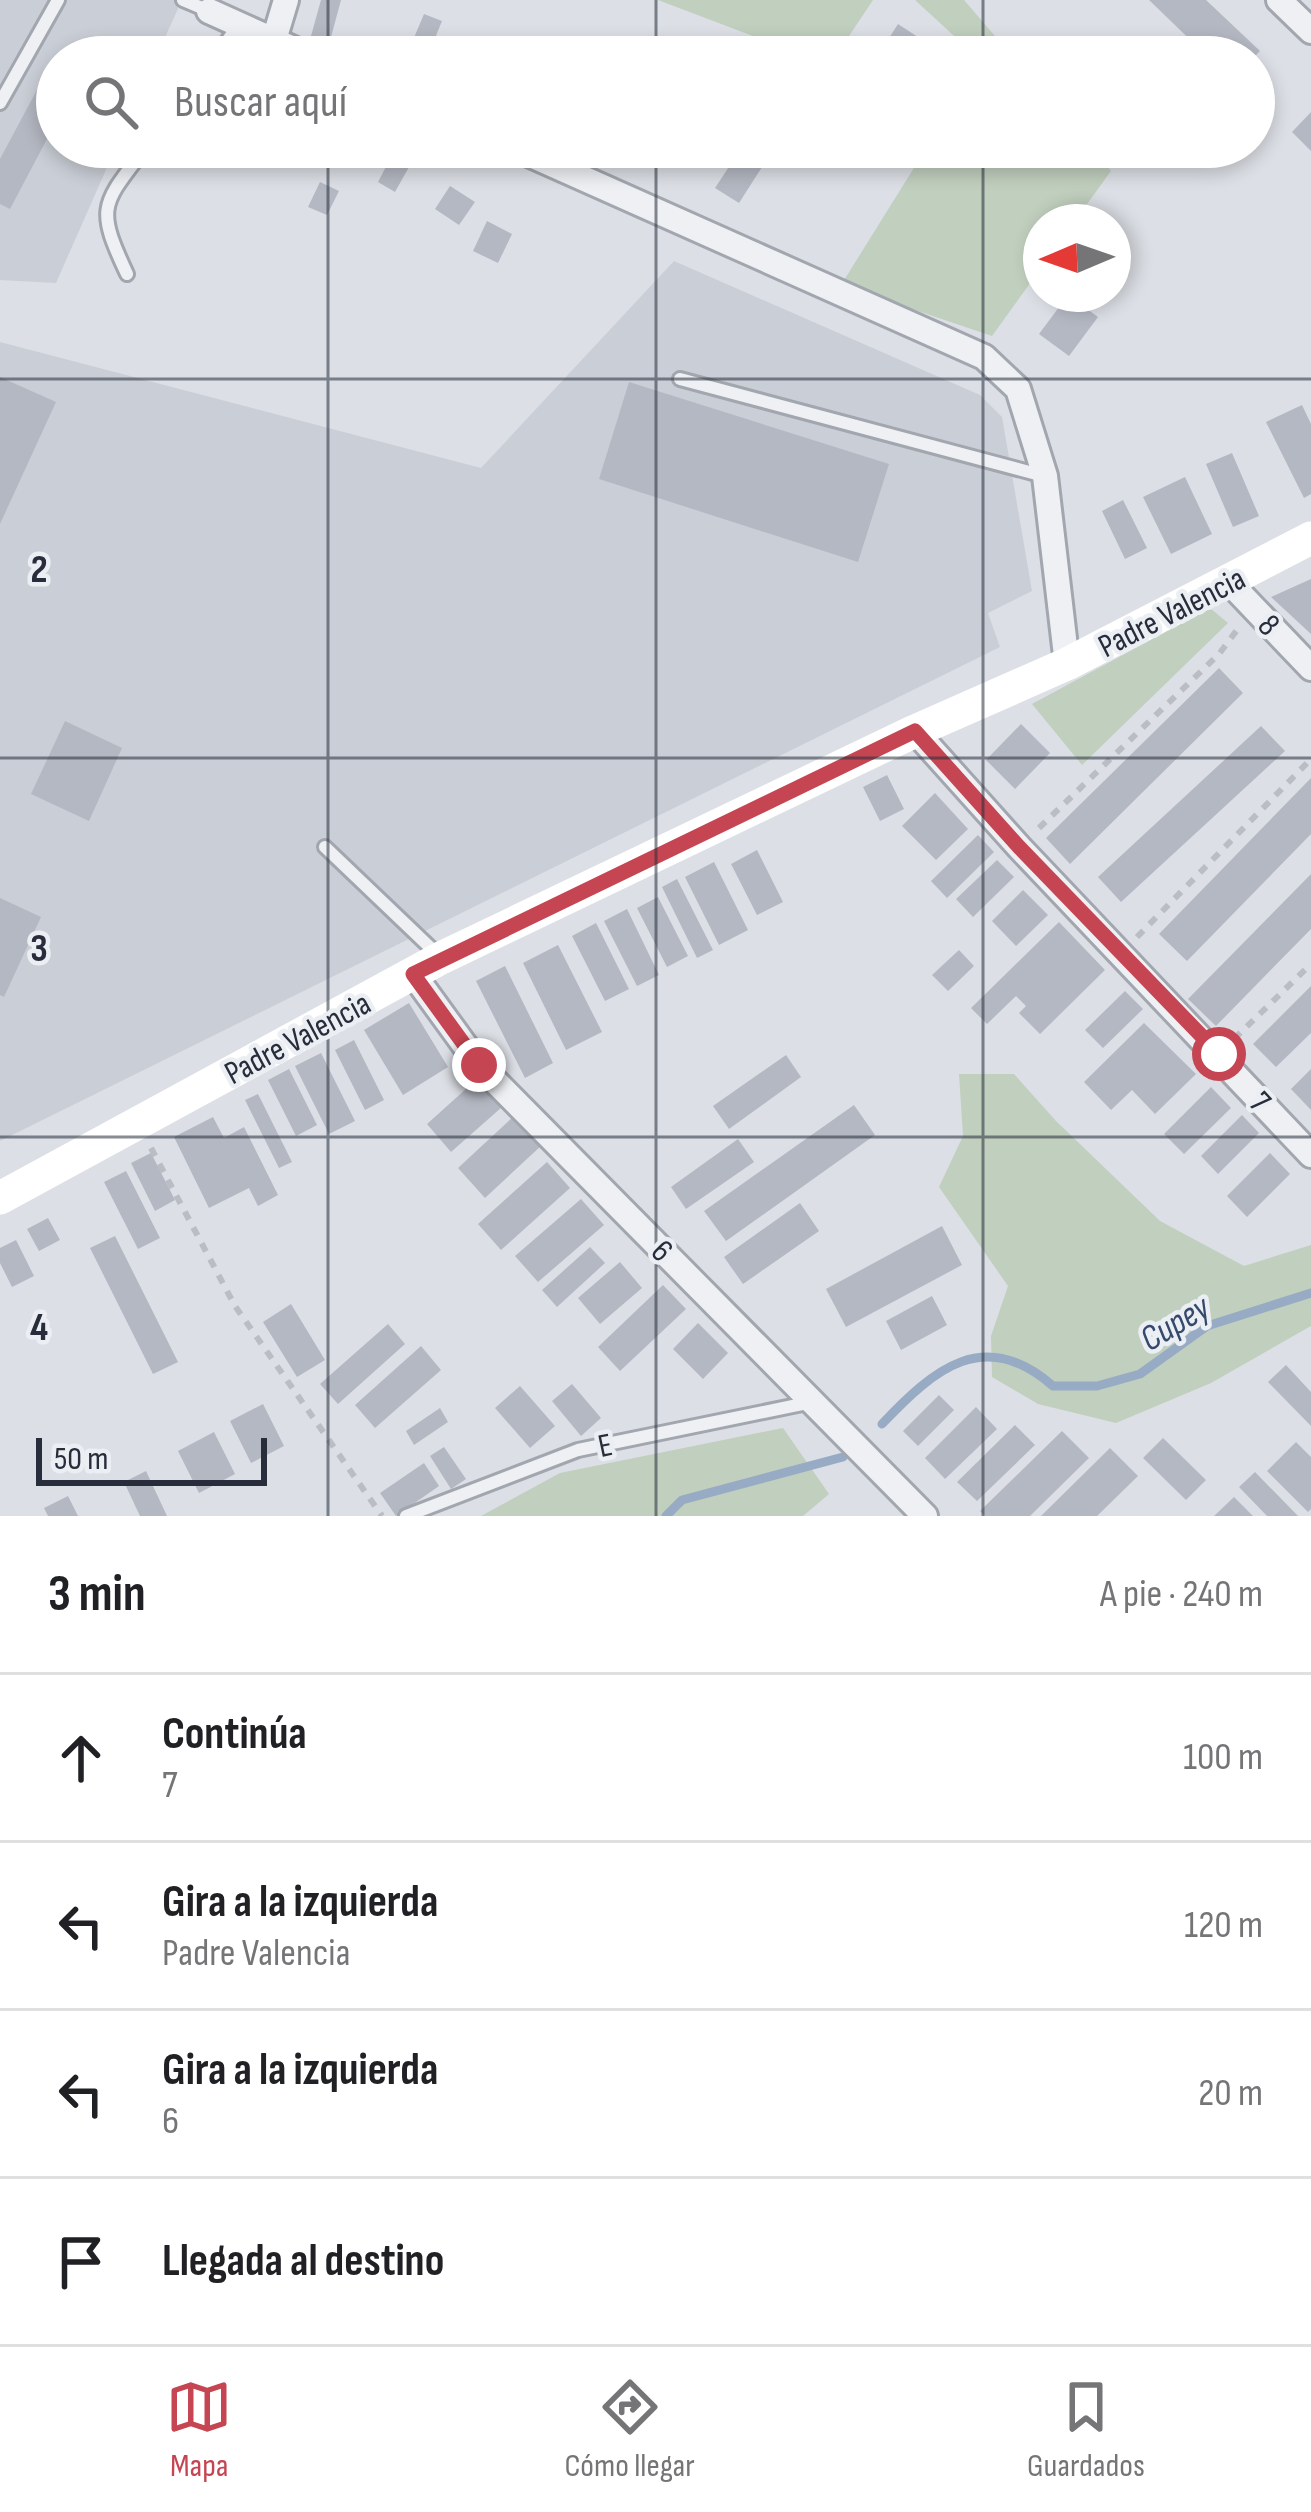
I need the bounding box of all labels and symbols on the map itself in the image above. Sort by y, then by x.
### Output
north arrow [1023,204,1131,312]
text: 2 [30,547,48,594]
street label: Padre Valencia [1092,559,1252,667]
street label: 8 [1249,606,1288,644]
text: 3 [30,926,48,973]
street label: Padre Valencia [218,984,378,1094]
route start [1192,1027,1246,1081]
route end [452,1038,506,1092]
street label: 7 [1240,1084,1279,1121]
street label: 6 [642,1232,681,1271]
water label: Cupey [1133,1286,1219,1362]
text: 4 [30,1305,48,1352]
street label: E [595,1425,616,1467]
scale bar [36,1432,267,1485]

